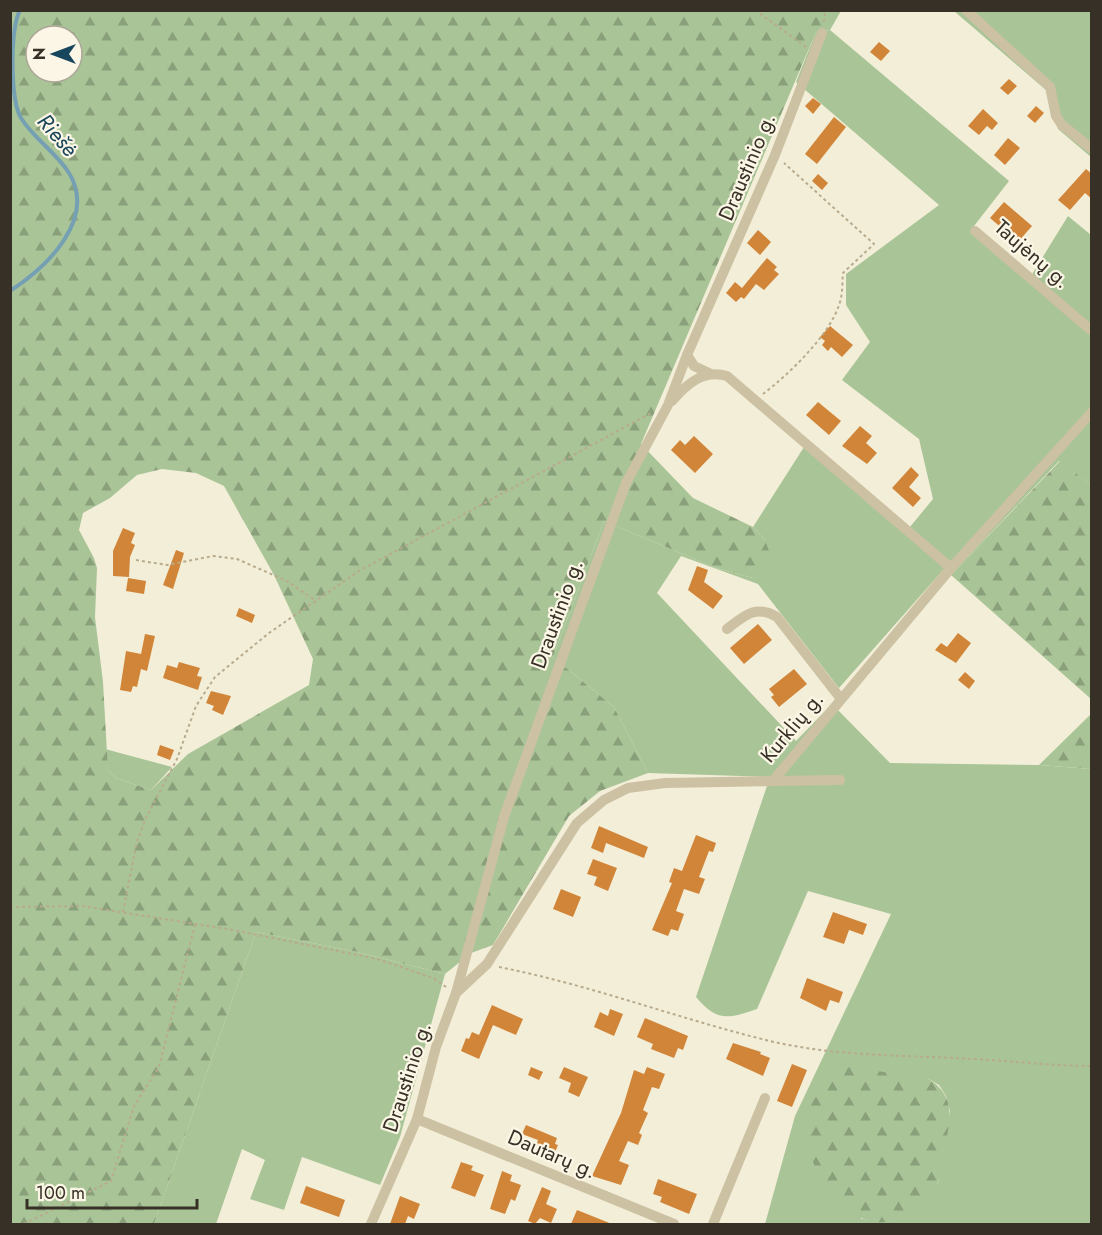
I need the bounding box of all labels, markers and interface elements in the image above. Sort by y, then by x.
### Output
north arrow [24,24,84,84]
text: N [28,48,51,60]
water label: Riešė [30,106,86,164]
street label: Draustinio g. [711,109,783,225]
street label: Taujėnų g. [988,213,1076,295]
street label: Draustinio g. [523,555,591,673]
street label: Kurklių g. [753,685,831,769]
street label: Draustinio g. [375,1018,439,1136]
street label: Dautarų g. [503,1122,601,1186]
scale bar [27,1172,196,1210]
text: 100 m [36,1180,85,1206]

